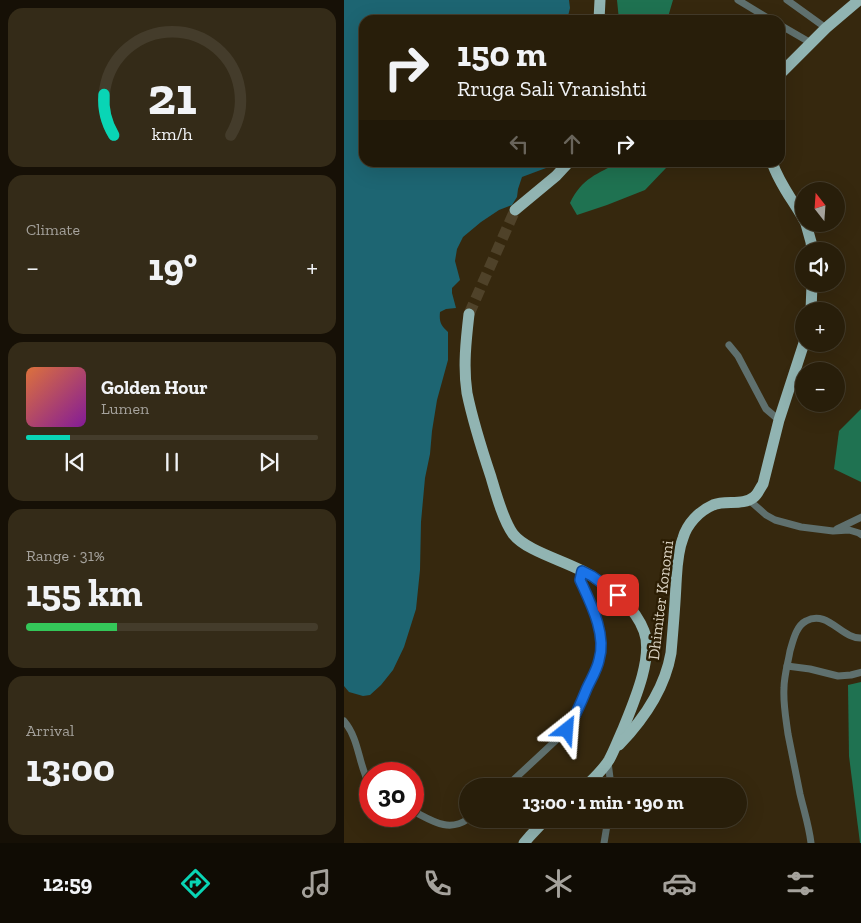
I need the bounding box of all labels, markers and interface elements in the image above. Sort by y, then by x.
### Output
text: 150 m [457,33,547,75]
icon: right [374,35,439,100]
text: 21 [148,65,196,127]
text: Rruga Sali Vranishti [457,75,647,102]
text: km/h [152,123,192,145]
icon: left [505,130,533,158]
icon: ahead [558,130,586,158]
icon: right [611,130,639,158]
north arrow [795,182,845,232]
map controls [795,182,845,412]
text: Climate [26,220,80,239]
button: sound [795,242,845,292]
text: 19° [148,244,197,290]
text: − [26,251,39,284]
text: + [306,251,318,284]
button: + [795,302,845,352]
button: − [795,362,845,412]
text: Golden Hour [101,376,208,399]
text: Lumen [101,399,149,418]
icon: previous [61,448,89,476]
icon: pause [158,448,186,476]
icon: next [255,448,283,476]
street label: Dhimiter Konomi [644,539,677,661]
text: Range · 31% [26,546,105,565]
text: 155 km [26,570,142,616]
pin [597,574,639,616]
icon: arrive [604,581,632,609]
position arrow [540,703,592,755]
text: Arrival [26,721,74,740]
text: 13:00 [26,745,115,791]
speed limit sign: 30 [359,762,424,827]
text: 13:00 · 1 min · 190 m [522,791,684,814]
icon: directions [178,866,213,901]
icon: music [299,866,334,901]
icon: phone [420,866,455,901]
icon: climate [541,866,576,901]
icon: car [662,866,697,901]
icon: filters [783,866,818,901]
text: 12:59 [43,870,92,897]

